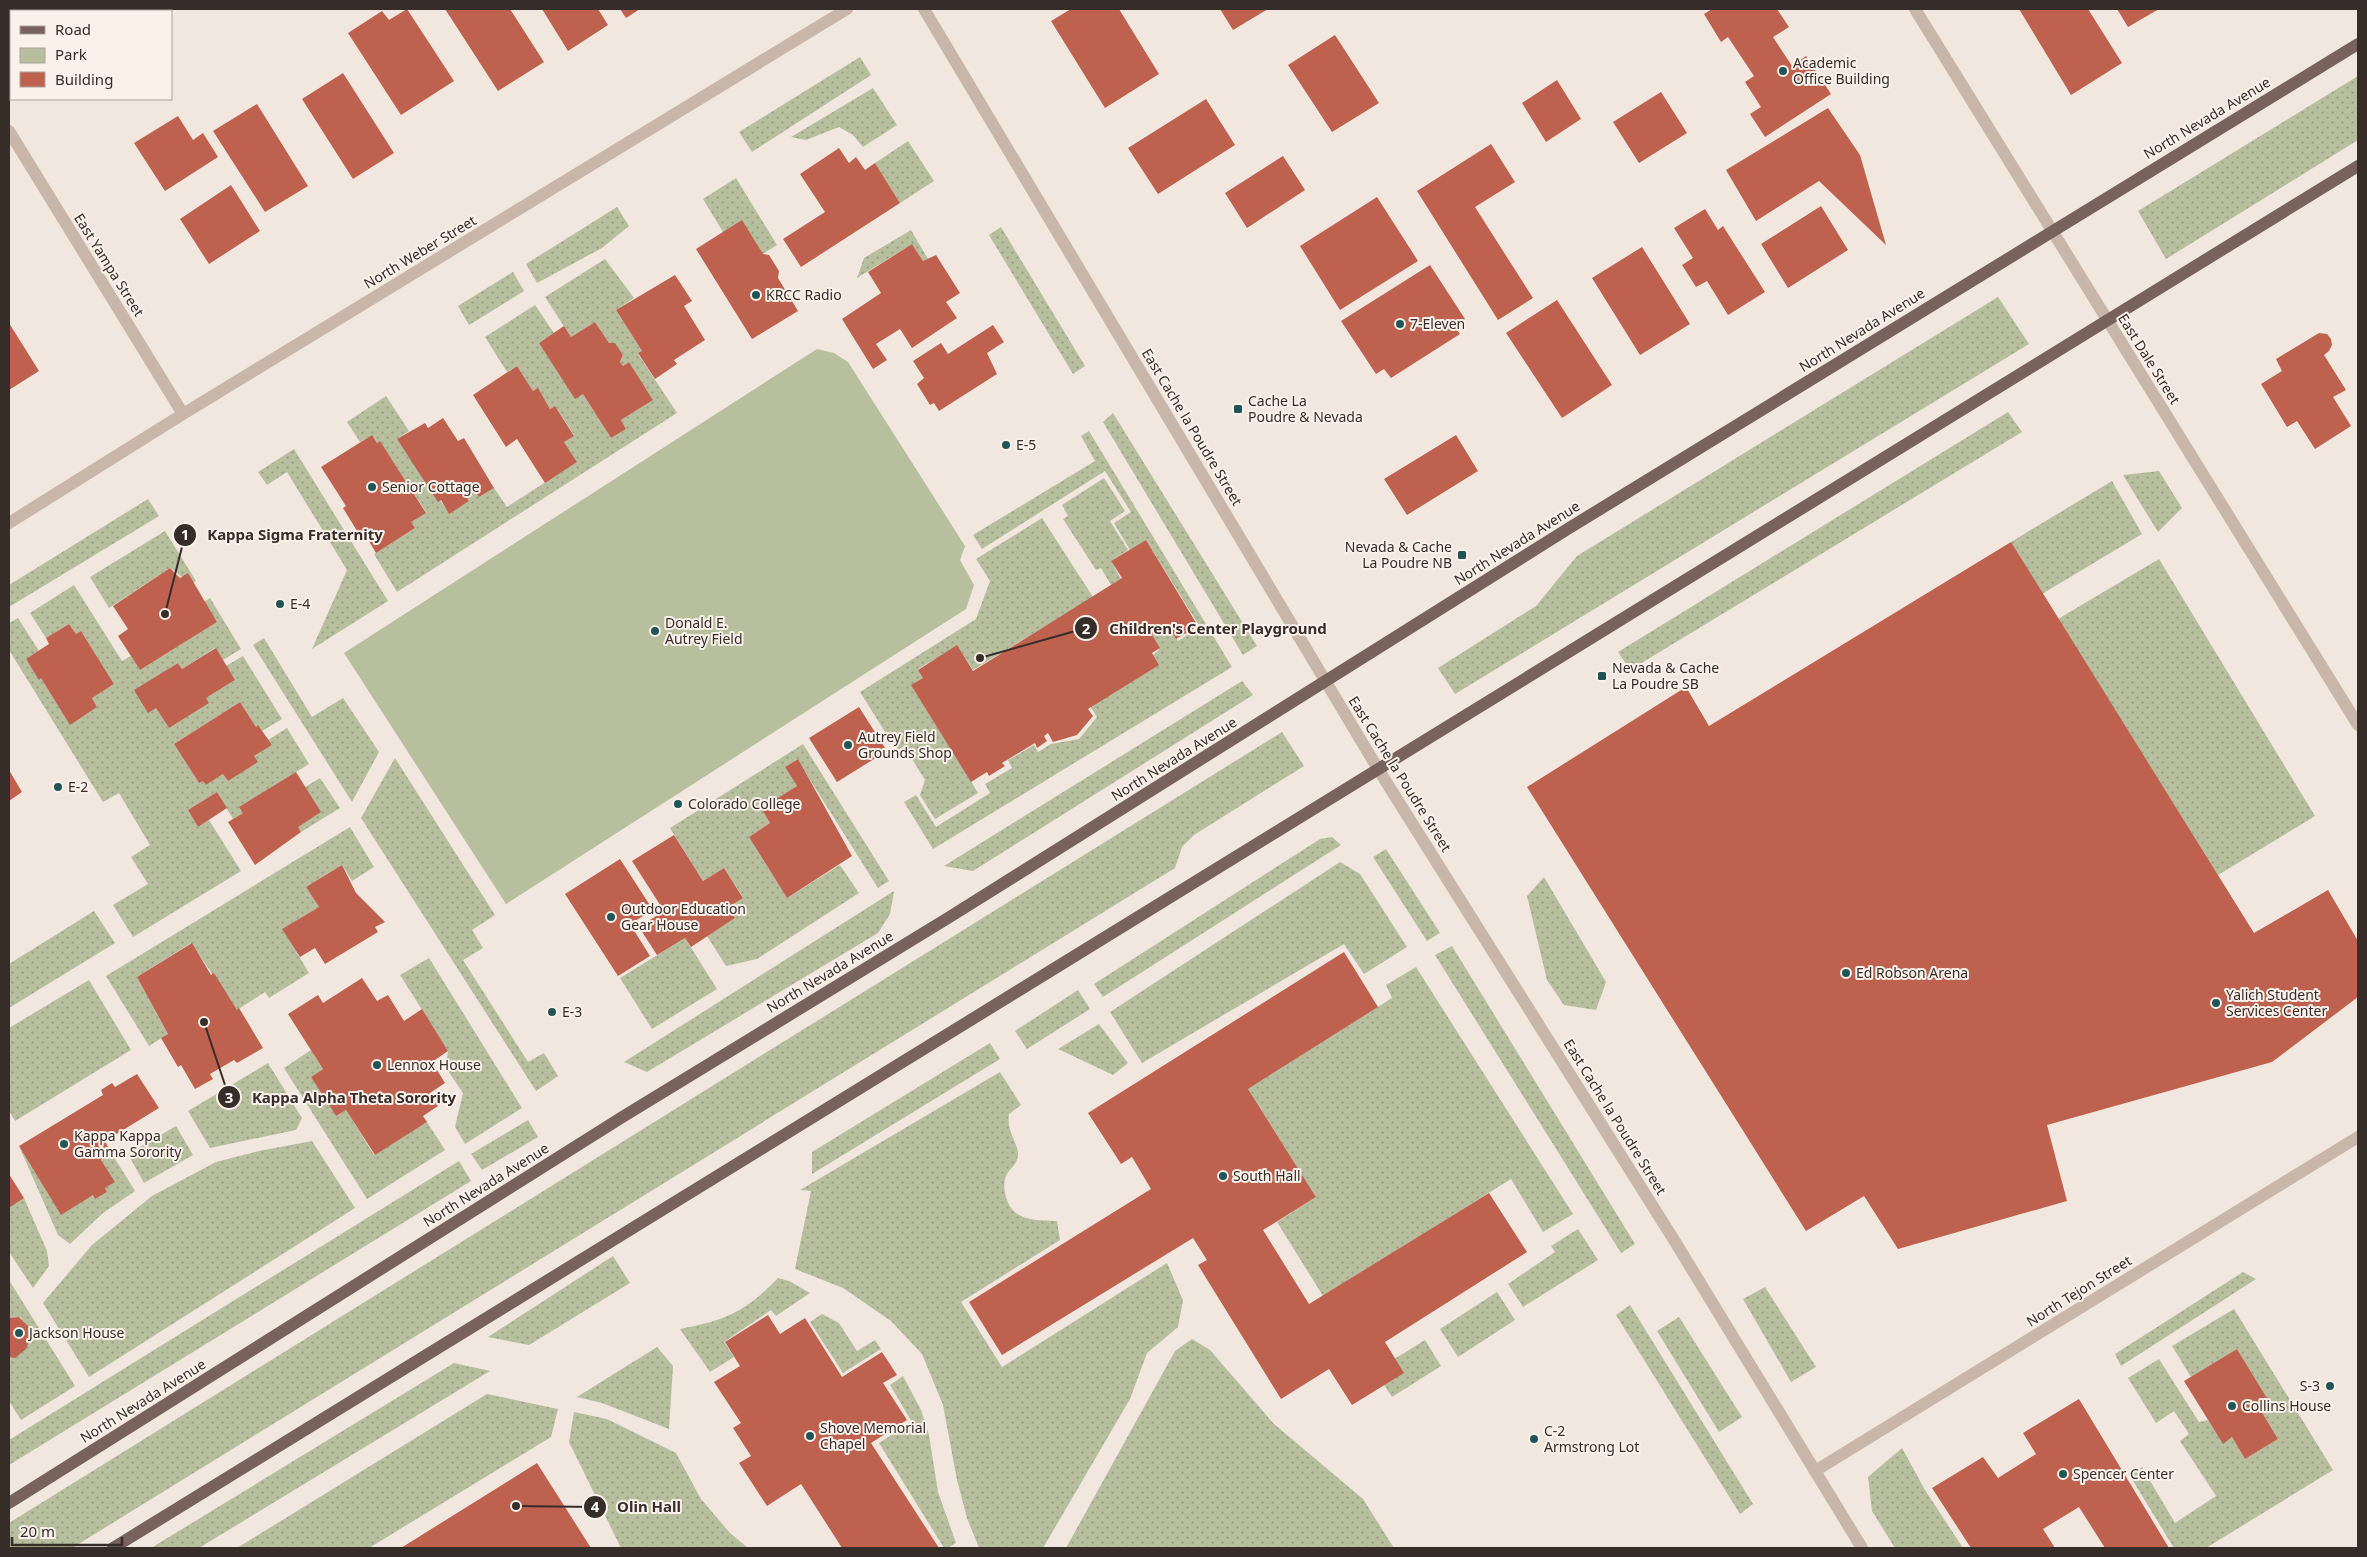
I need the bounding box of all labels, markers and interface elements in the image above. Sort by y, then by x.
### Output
legend [10,10,172,100]
text: Road [55,19,91,39]
text: Park [55,44,87,64]
place label: Academic Office Building [1793,53,1890,88]
marker: Academic Office Building [1777,65,1789,77]
text: Building [55,69,113,89]
street label: North Nevada Avenue [2140,72,2274,163]
street label: East Yampa Street [70,209,149,320]
street label: North Weber Street [360,210,479,293]
street label: North Nevada Avenue [1795,283,1928,376]
place label: KRCC Radio [766,285,842,304]
marker: KRCC Radio [750,289,762,301]
street label: East Dale Street [2114,310,2185,408]
place label: 7-Eleven [1410,314,1465,333]
marker: 7-Eleven [1394,318,1406,330]
street label: East Cache la Poudre Street [1138,345,1247,509]
place label: Cache La Poudre & Nevada [1248,391,1363,426]
marker: Cache La Poudre & Nevada [1232,403,1244,415]
place label: E-5 [1016,435,1036,454]
marker: E-5 [1000,439,1012,451]
place label: Senior Cottage [382,477,480,496]
marker: Senior Cottage [366,481,378,493]
street label: North Nevada Avenue [1450,496,1583,589]
callout: Kappa Sigma Fraternity [172,520,393,550]
text: 1 [181,524,189,544]
text: Kappa Sigma Fraternity [207,524,383,544]
place label: Nevada & Cache La Poudre NB [1345,537,1452,572]
marker: Nevada & Cache La Poudre NB [1456,549,1468,561]
place label: E-4 [290,594,310,613]
marker: E-4 [274,598,286,610]
place label: Donald E. Autrey Field [665,613,743,648]
callout: Children's Center Playground [1074,613,1336,643]
text: 2 [1082,618,1091,638]
text: Children's Center Playground [1109,618,1327,638]
marker: Donald E. Autrey Field [649,625,661,637]
place label: Nevada & Cache La Poudre SB [1612,658,1719,693]
marker: Nevada & Cache La Poudre SB [1596,670,1608,682]
street label: East Cache la Poudre Street [1345,692,1456,855]
street label: North Nevada Avenue [1107,712,1240,805]
place label: Autrey Field Grounds Shop [858,727,952,762]
marker: Autrey Field Grounds Shop [842,739,854,751]
place label: E-2 [68,777,88,796]
marker: E-2 [52,781,64,793]
place label: Colorado College [688,794,801,813]
marker: Colorado College [672,798,684,810]
place label: Outdoor Education Gear House [621,899,746,934]
marker: Outdoor Education Gear House [605,911,617,923]
street label: North Nevada Avenue [763,926,897,1017]
place label: Ed Robson Arena [1856,963,1968,982]
marker: Ed Robson Arena [1840,967,1852,979]
place label: Yalich Student Services Center [2226,985,2327,1020]
marker: Yalich Student Services Center [2210,997,2222,1009]
place label: E-3 [562,1002,582,1021]
marker: E-3 [546,1006,558,1018]
street label: East Cache la Poudre Street [1560,1035,1671,1198]
place label: Lennox House [387,1055,481,1074]
marker: Lennox House [371,1059,383,1071]
callout: Kappa Alpha Theta Sorority [217,1082,466,1112]
text: 3 [225,1087,233,1107]
text: Kappa Alpha Theta Sorority [252,1087,457,1107]
place label: Kappa Kappa Gamma Sorority [74,1126,182,1161]
marker: Kappa Kappa Gamma Sorority [58,1138,70,1150]
street label: North Nevada Avenue [419,1138,552,1231]
place label: South Hall [1233,1166,1301,1185]
marker: South Hall [1217,1170,1229,1182]
street label: North Tejon Street [2023,1251,2135,1331]
place label: Jackson House [27,1323,125,1342]
marker: Jackson House [13,1327,25,1339]
street label: North Nevada Avenue [76,1354,209,1447]
place label: S-3 [2300,1376,2320,1395]
marker: S-3 [2324,1380,2336,1392]
place label: Collins House [2242,1396,2331,1415]
marker: Collins House [2226,1400,2238,1412]
place label: Shove Memorial Chapel [820,1418,926,1453]
place label: C-2 Armstrong Lot [1544,1421,1639,1456]
marker: Shove Memorial Chapel [804,1430,816,1442]
marker: C-2 Armstrong Lot [1528,1433,1540,1445]
place label: Spencer Center [2073,1464,2174,1483]
marker: Spencer Center [2057,1468,2069,1480]
callout: Olin Hall [582,1492,691,1522]
text: 4 [591,1496,600,1516]
text: Olin Hall [617,1496,681,1516]
scale bar [12,1514,122,1546]
text: 20 m [20,1521,55,1541]

